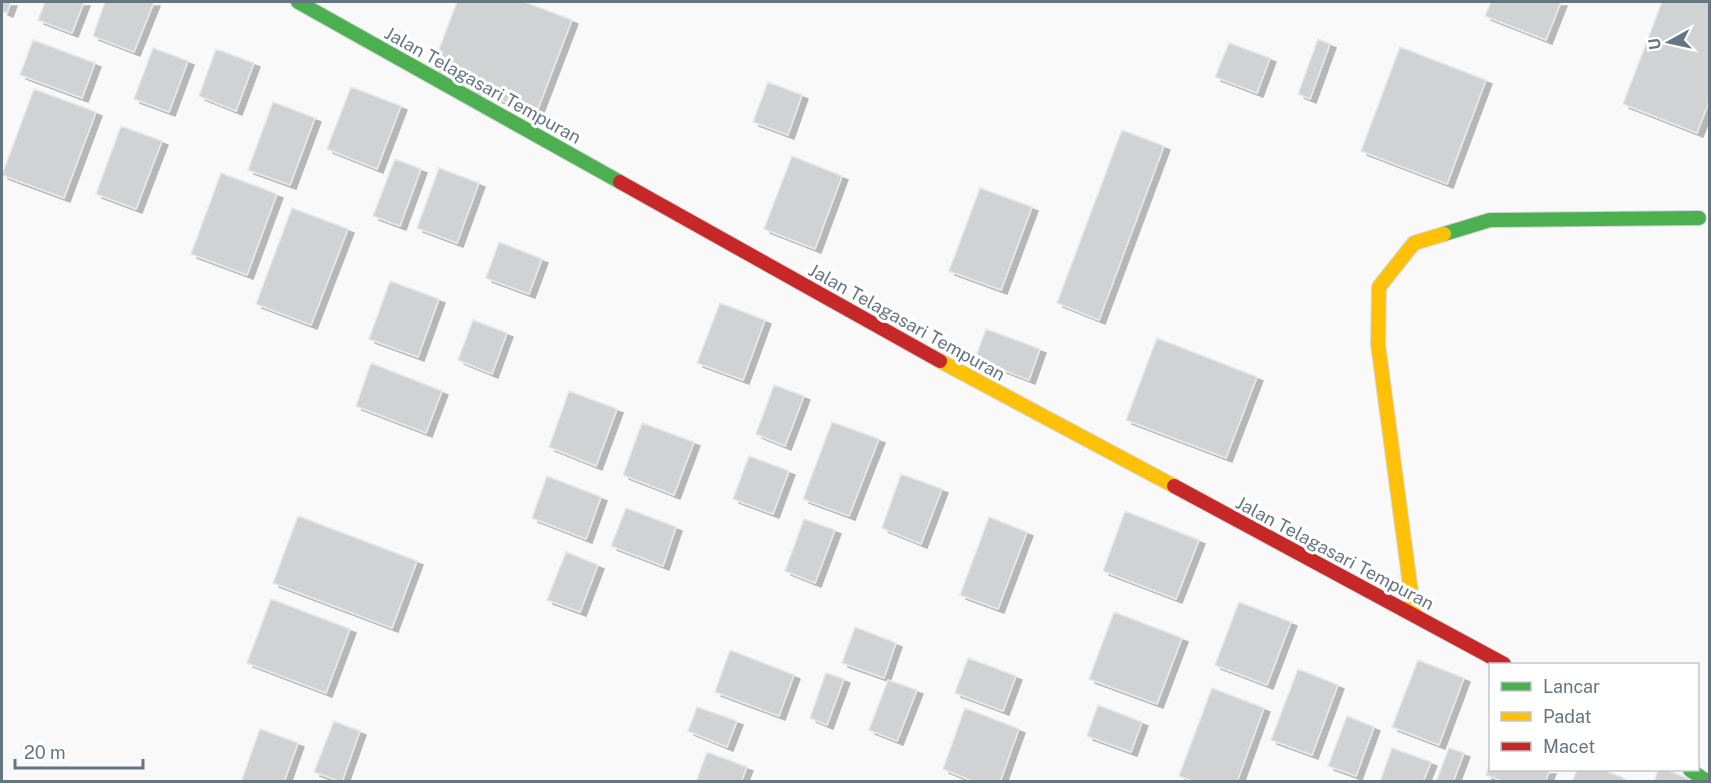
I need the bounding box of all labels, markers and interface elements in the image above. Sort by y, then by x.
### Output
north arrow [1639,12,1699,72]
street label: Jalan Telagasari Tempuran [381,22,585,148]
text: U [1644,37,1665,51]
street label: Jalan Telagasari Tempuran [805,259,1009,385]
street label: Jalan Telagasari Tempuran [1232,492,1438,614]
legend [1489,663,1699,771]
text: Lancar [1543,676,1600,697]
text: Padat [1543,706,1592,727]
scale bar [15,732,142,770]
text: Macet [1543,736,1595,757]
text: 20 m [24,742,66,763]

